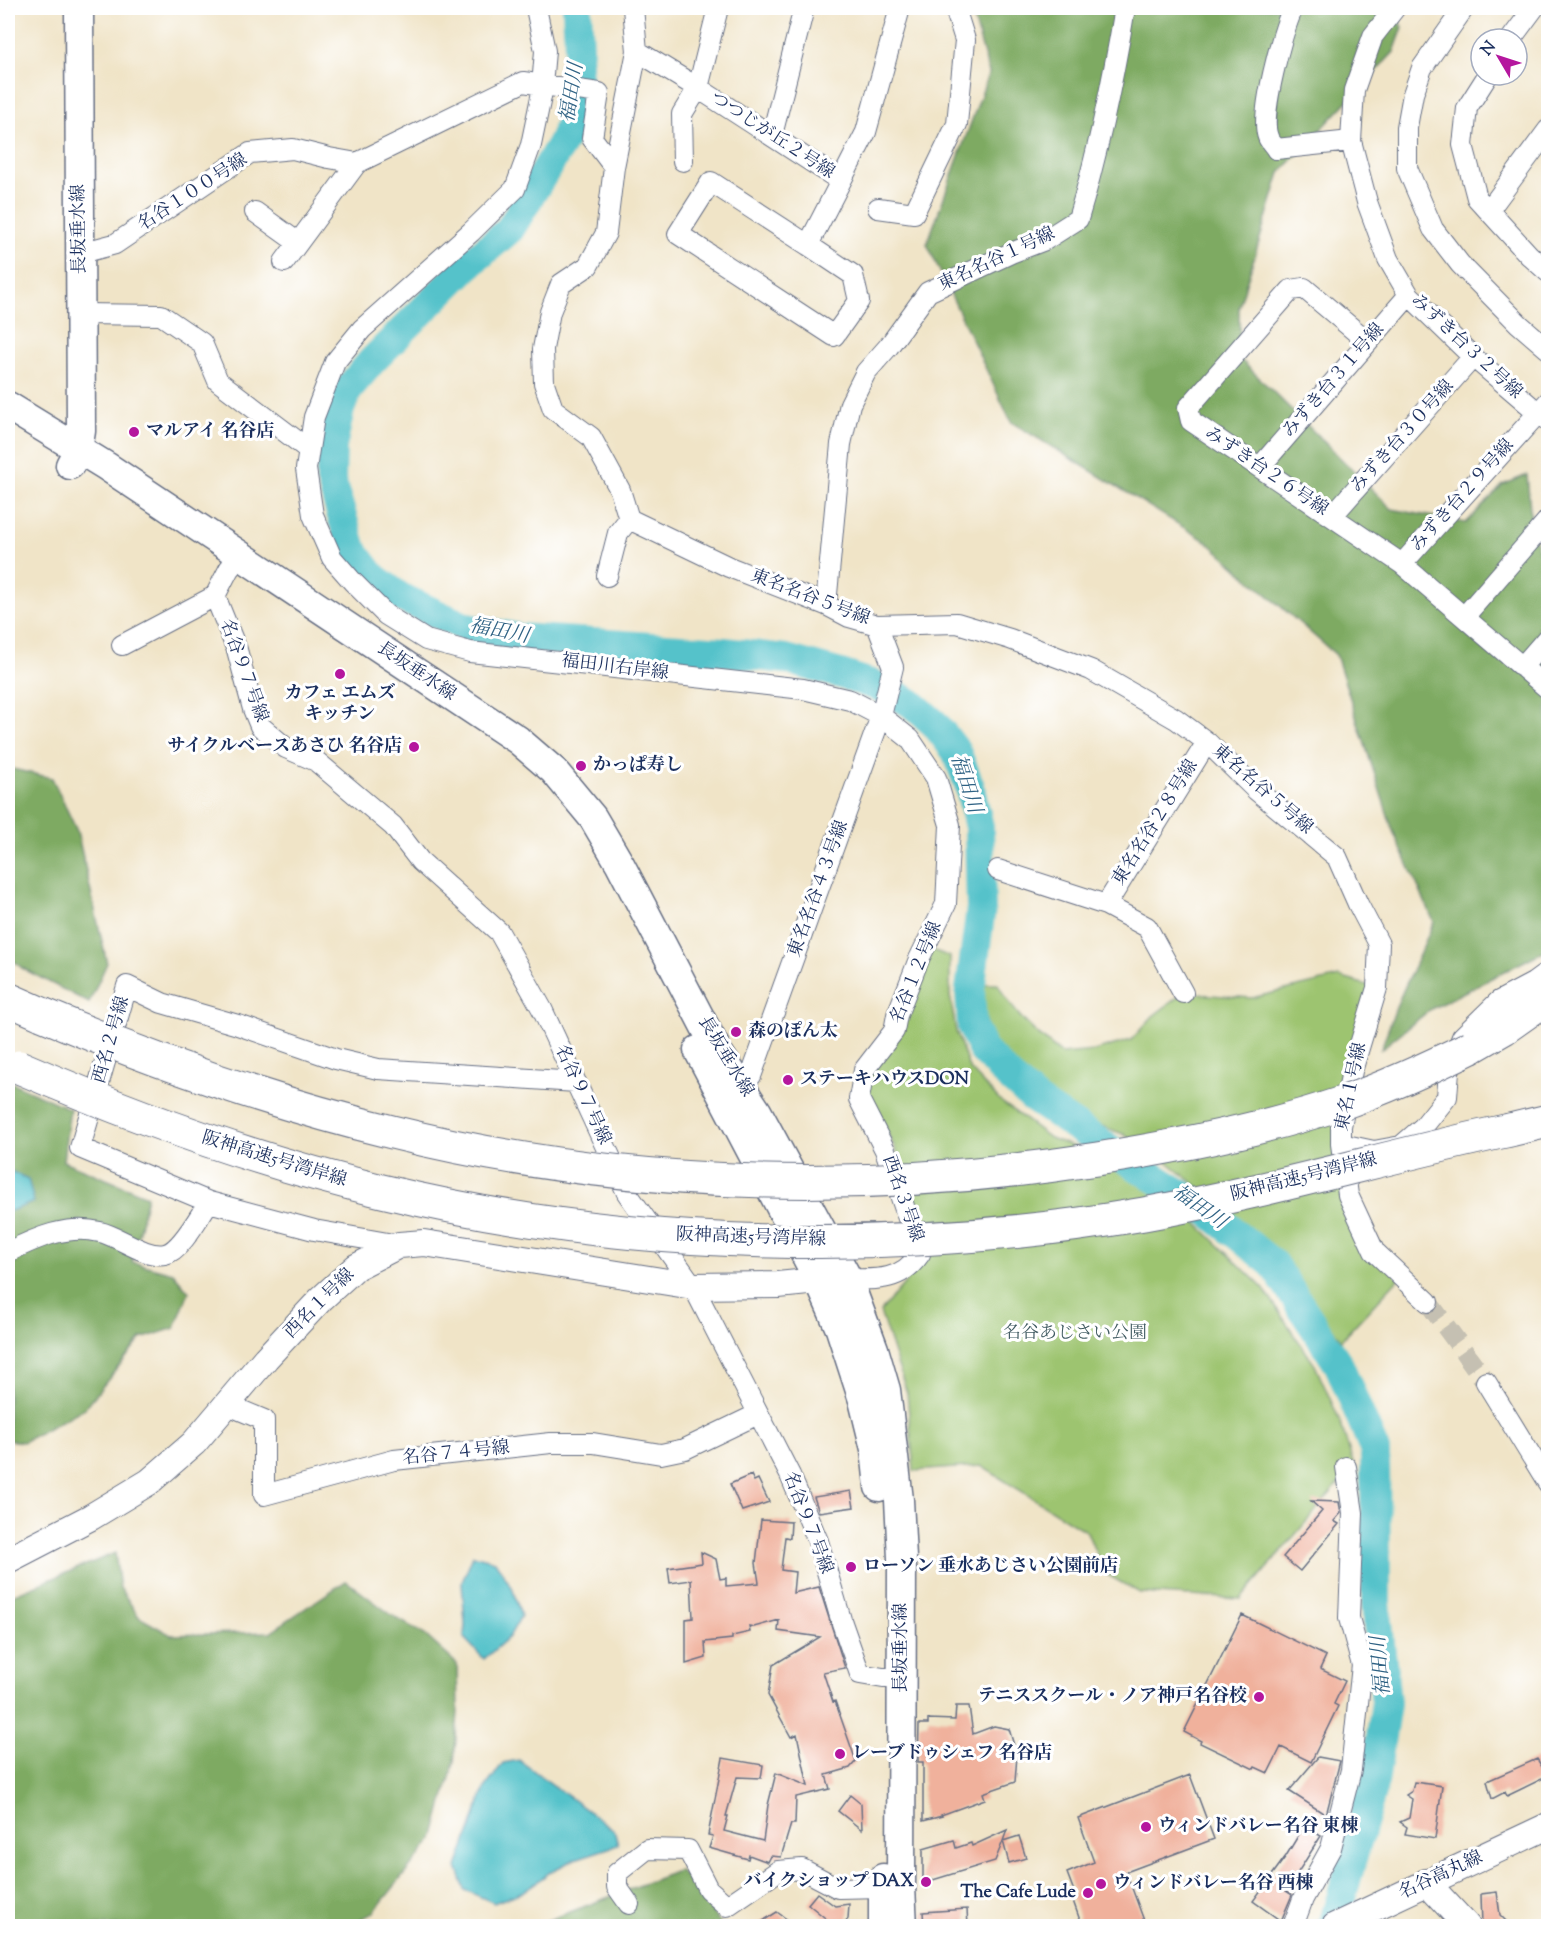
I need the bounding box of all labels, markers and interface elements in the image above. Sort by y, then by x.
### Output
north arrow [1469,27,1529,87]
text: N [1476,37,1502,61]
water label: 福田川 [554,59,592,125]
street label: つつじが丘２号線 [705,86,839,186]
street label: 名谷１００号線 [133,148,253,238]
street label: 長坂垂水線 [66,184,94,274]
street label: 東名名谷１号線 [934,222,1060,298]
street label: みずき台３２号線 [1404,288,1528,406]
street label: みずき台３１号線 [1277,318,1391,444]
street label: みずき台３０号線 [1345,375,1461,499]
place label: マルアイ 名谷店 [146,419,274,445]
street label: みずき台２６号線 [1199,421,1333,523]
marker: マルアイ 名谷店 [127,425,141,439]
street label: みずき台２９号線 [1405,434,1521,558]
street label: 東名名谷５号線 [747,563,873,633]
water label: 福田川 [467,612,533,652]
street label: 名谷９７号線 [212,616,274,726]
street label: 長坂垂水線 [371,636,461,708]
street label: 福田川右岸線 [560,649,670,687]
marker: カフェ エムズ キッチン [333,667,347,681]
place label: カフェ エムズ キッチン [285,681,395,728]
place label: サイクルベースあさひ 名谷店 [167,734,402,760]
street label: 東名名谷５号線 [1206,739,1318,841]
marker: サイクルベースあさひ 名谷店 [407,740,421,754]
water label: 福田川 [942,751,989,819]
place label: かっぱ寿し [593,753,683,779]
street label: 東名名谷２８号線 [1107,755,1205,891]
marker: かっぱ寿し [574,759,588,773]
street label: 東名名谷４３号線 [782,817,856,961]
street label: 名谷１２号線 [885,918,949,1028]
street label: 西名２号線 [87,993,137,1087]
street label: 長坂垂水線 [691,1012,759,1102]
place label: 森のぽん太 [748,1019,838,1045]
marker: 森のぽん太 [729,1025,743,1039]
street label: 東名１号線 [1330,1040,1374,1134]
street label: 名谷９７号線 [547,1041,617,1149]
place label: ステーキハウスDON [800,1067,969,1093]
marker: ステーキハウスDON [781,1073,795,1087]
street label: 阪神高速5号湾岸線 [198,1126,350,1194]
street label: 阪神高速5号湾岸線 [1228,1147,1380,1209]
street label: 西名３号線 [875,1152,929,1246]
water label: 福田川 [1166,1179,1234,1238]
street label: 阪神高速5号湾岸線 [676,1222,826,1254]
street label: 西名１号線 [279,1263,361,1345]
park label: 名谷あじさい公園 [1003,1321,1147,1347]
street label: 名谷７４号線 [401,1435,511,1473]
street label: 名谷９７号線 [776,1468,838,1578]
place label: ローソン 垂水あじさい公園前店 [863,1554,1118,1580]
marker: ローソン 垂水あじさい公園前店 [844,1560,858,1574]
street label: 長坂垂水線 [889,1603,915,1693]
water label: 福田川 [1365,1633,1399,1697]
place label: テニススクール・ノア神戸名谷校 [978,1684,1247,1710]
marker: テニススクール・ノア神戸名谷校 [1252,1690,1266,1704]
place label: レーブドゥシェフ 名谷店 [852,1741,1052,1767]
marker: レーブドゥシェフ 名谷店 [833,1747,847,1761]
place label: ウィンドバレー名谷 東棟 [1158,1814,1358,1840]
marker: ウィンドバレー名谷 東棟 [1139,1820,1153,1834]
street label: 名谷高丸線 [1395,1845,1487,1907]
place label: バイクショップ DAX [743,1869,914,1895]
place label: ウィンドバレー名谷 西棟 [1113,1871,1313,1897]
marker: バイクショップ DAX [919,1875,933,1889]
marker: ウィンドバレー名谷 西棟 [1094,1877,1108,1891]
place label: The Cafe Lude [961,1880,1077,1906]
marker: The Cafe Lude [1081,1886,1095,1900]

